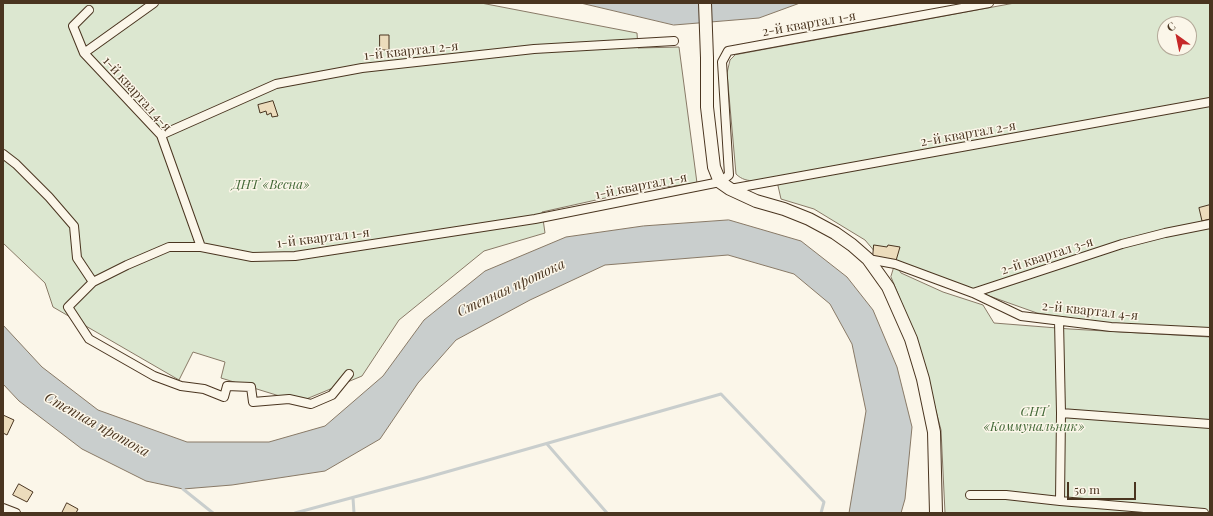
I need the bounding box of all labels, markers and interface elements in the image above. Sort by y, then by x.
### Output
street label: 2-й квартал 1-я [761,8,857,40]
north arrow [1157,16,1197,56]
text: С [1163,18,1178,35]
street label: 1-й квартал 2-я [363,38,459,64]
street label: 1-й квартал 4-я [99,53,175,135]
street label: 2-й квартал 2-я [919,118,1017,150]
street label: 1-й квартал 1-я [594,169,688,203]
park label: ДНТ «Весна» [232,177,310,193]
street label: 1-й квартал 1-я [276,225,370,251]
street label: 2-й квартал 3-я [999,234,1095,278]
water label: Степная протока [454,256,568,320]
street label: 2-й квартал 4-я [1041,298,1139,324]
water label: Степная протока [42,389,152,461]
park label: СНТ «Коммунальник» [983,404,1085,435]
scale bar [1069,474,1138,500]
text: 50 m [1074,481,1100,497]

